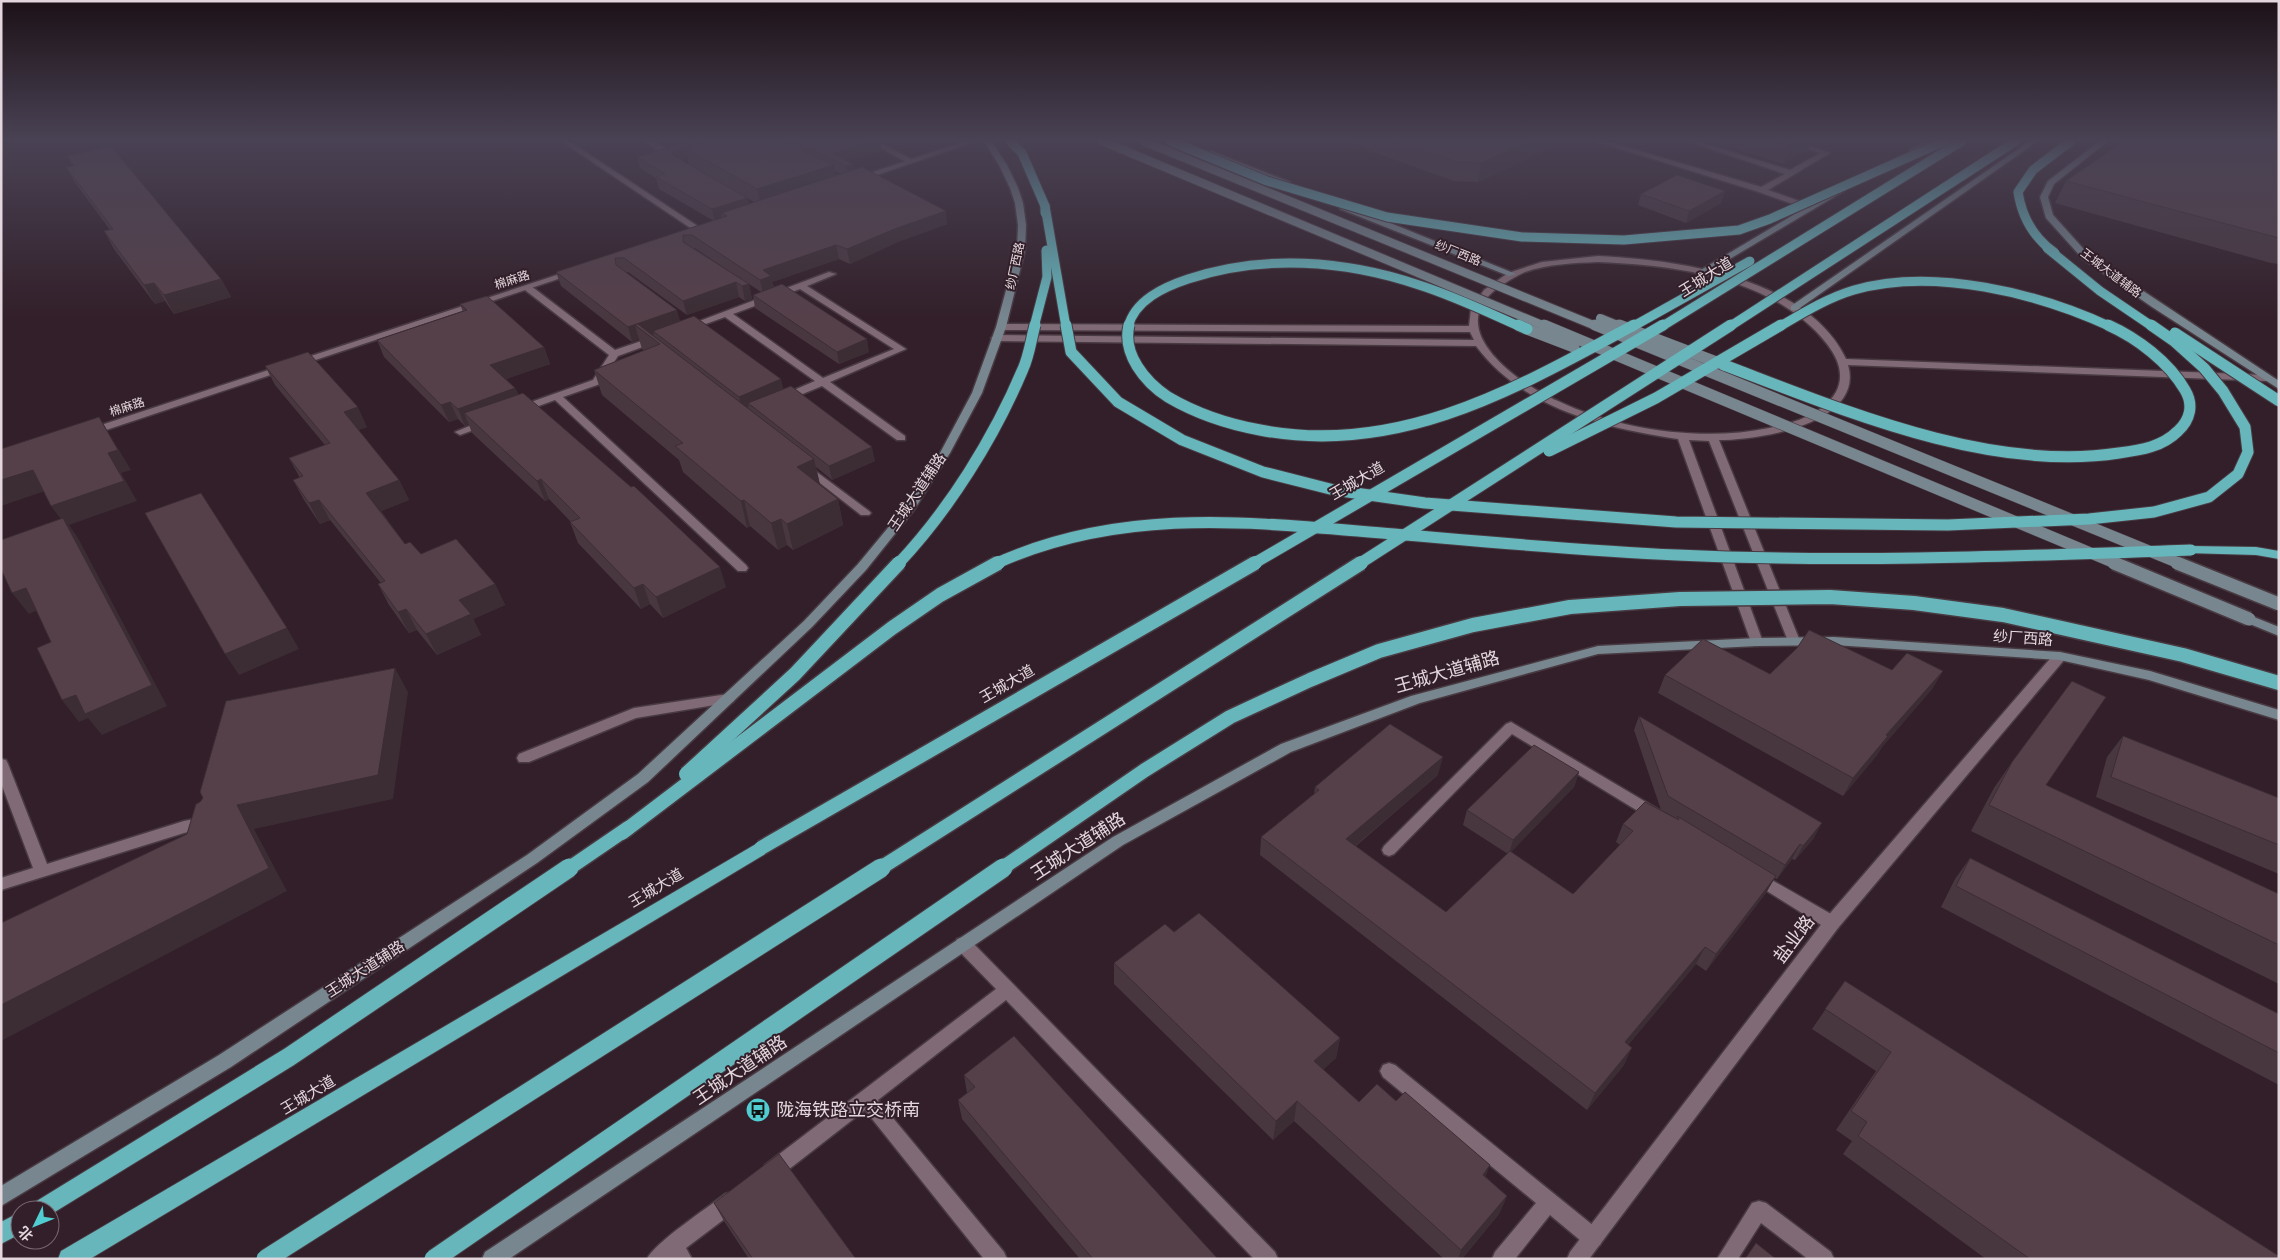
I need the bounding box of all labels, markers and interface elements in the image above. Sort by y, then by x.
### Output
street label: 纱厂西路 [1433,238,1483,268]
street label: 纱厂西路 [1003,241,1026,291]
street label: 王城大道辅路 [2079,246,2144,299]
street label: 王城大道 [1676,253,1736,300]
street label: 棉麻路 [493,268,531,291]
street label: 棉麻路 [108,395,146,418]
street label: 王城大道辅路 [884,450,949,534]
street label: 王城大道 [1327,458,1387,503]
street label: 纱厂西路 [1993,627,2054,648]
street label: 王城大道辅路 [1392,647,1501,696]
street label: 王城大道 [977,661,1037,706]
street label: 王城大道辅路 [1027,807,1128,883]
street label: 王城大道 [626,865,686,910]
street label: 盐业路 [1769,911,1817,966]
street label: 王城大道辅路 [322,937,407,1000]
street label: 王城大道辅路 [689,1031,790,1108]
street label: 王城大道 [278,1072,338,1117]
bus stop icon: 陇海铁路立交桥南 [745,1097,771,1123]
place label: 陇海铁路立交桥南 [776,1099,920,1119]
north arrow [10,1200,60,1250]
text: 北 [15,1223,36,1244]

